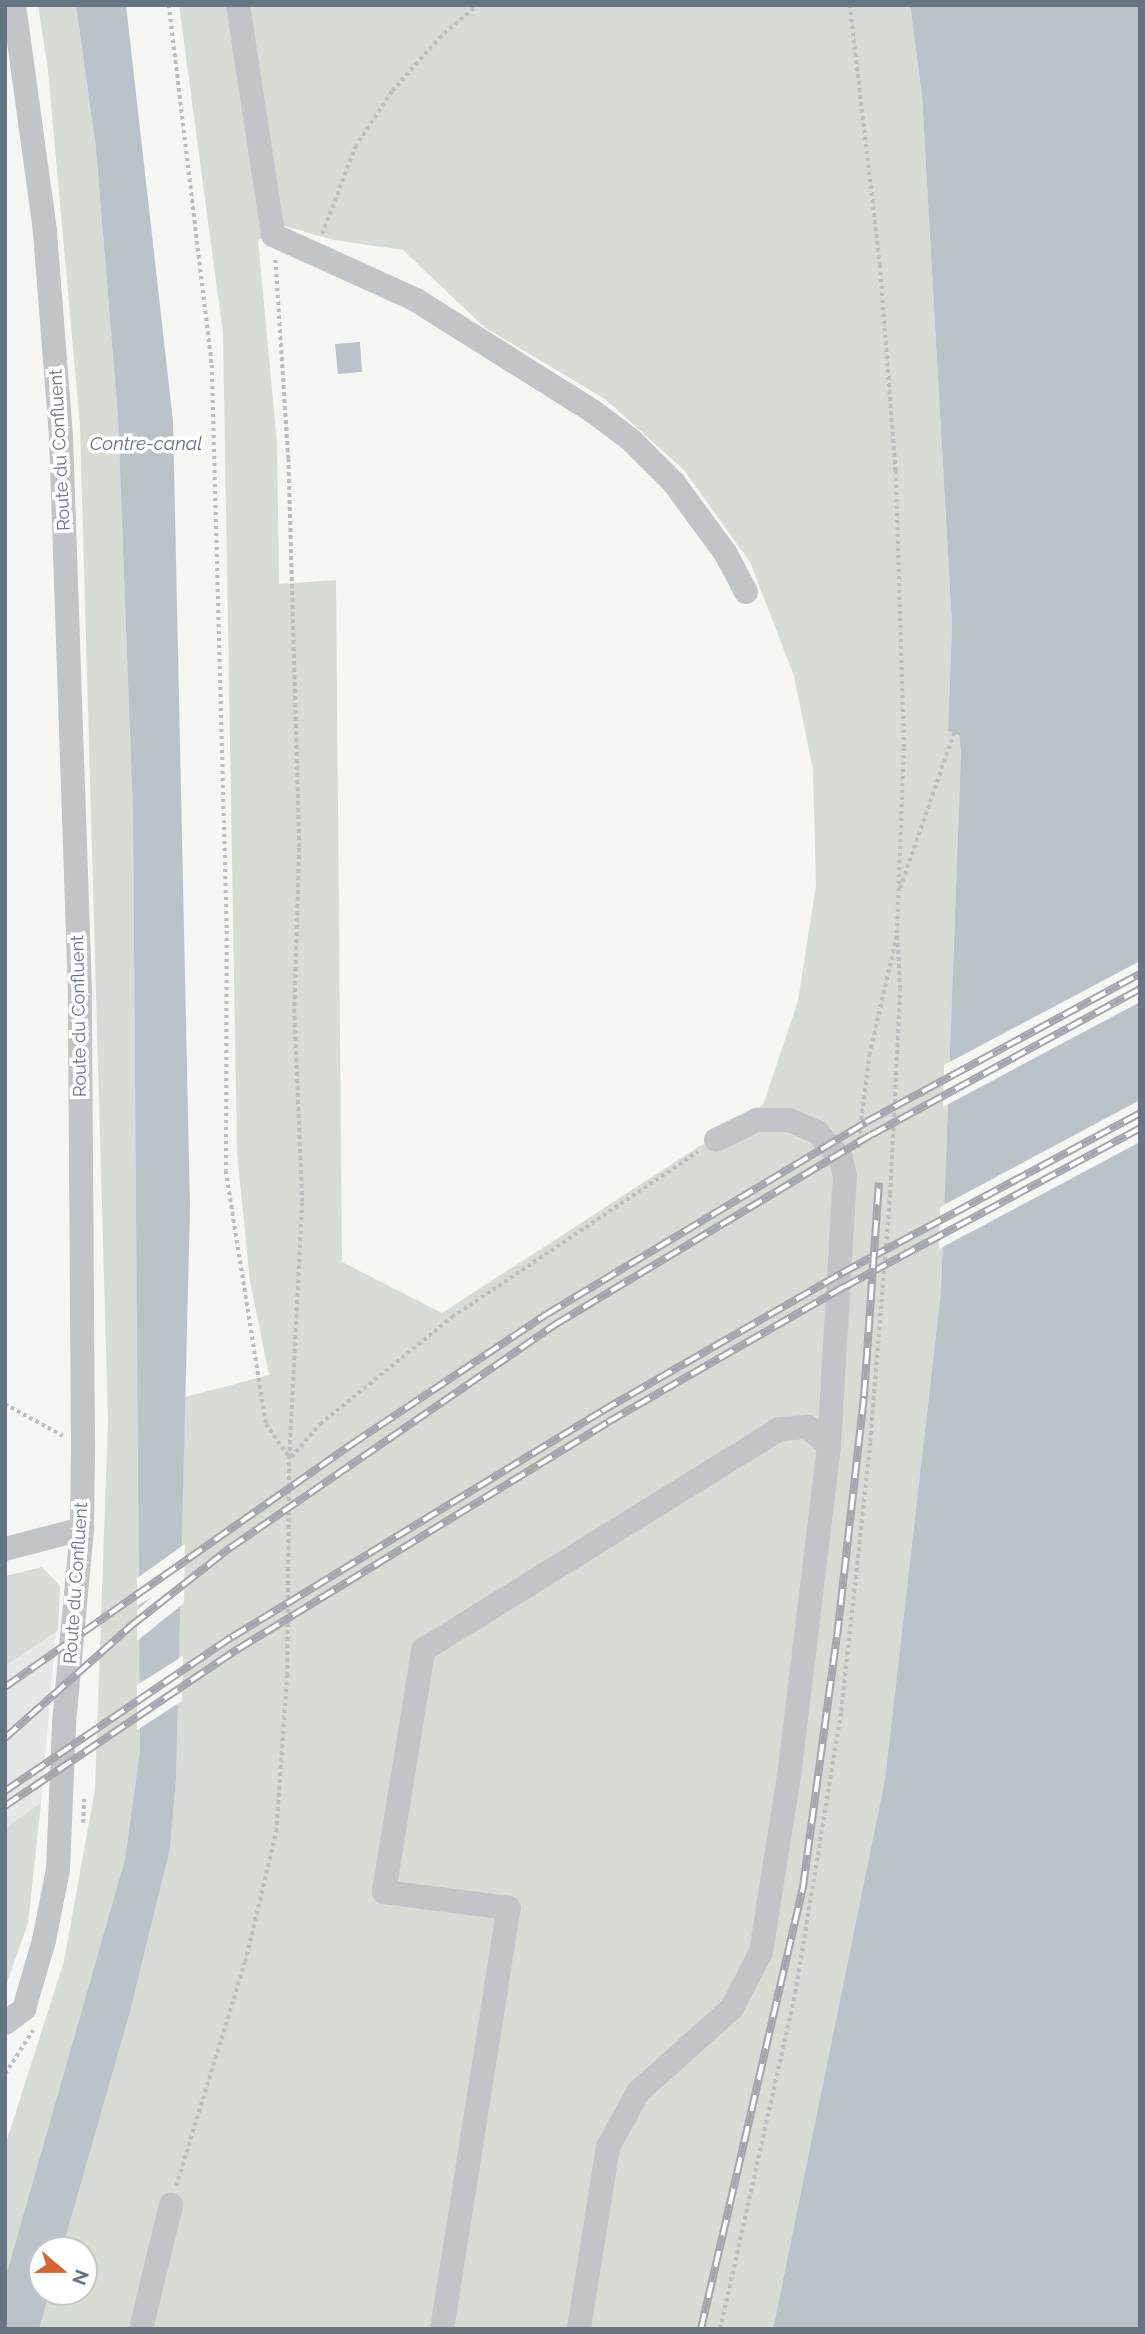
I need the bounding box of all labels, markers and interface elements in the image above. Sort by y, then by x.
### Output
street label: Route du Confluent [45,369,75,531]
water label: Contre-canal [90,433,202,455]
street label: Route du Confluent [67,935,91,1097]
street label: Route du Confluent [60,1501,92,1665]
north arrow [28,2236,98,2306]
text: N [68,2267,94,2288]

